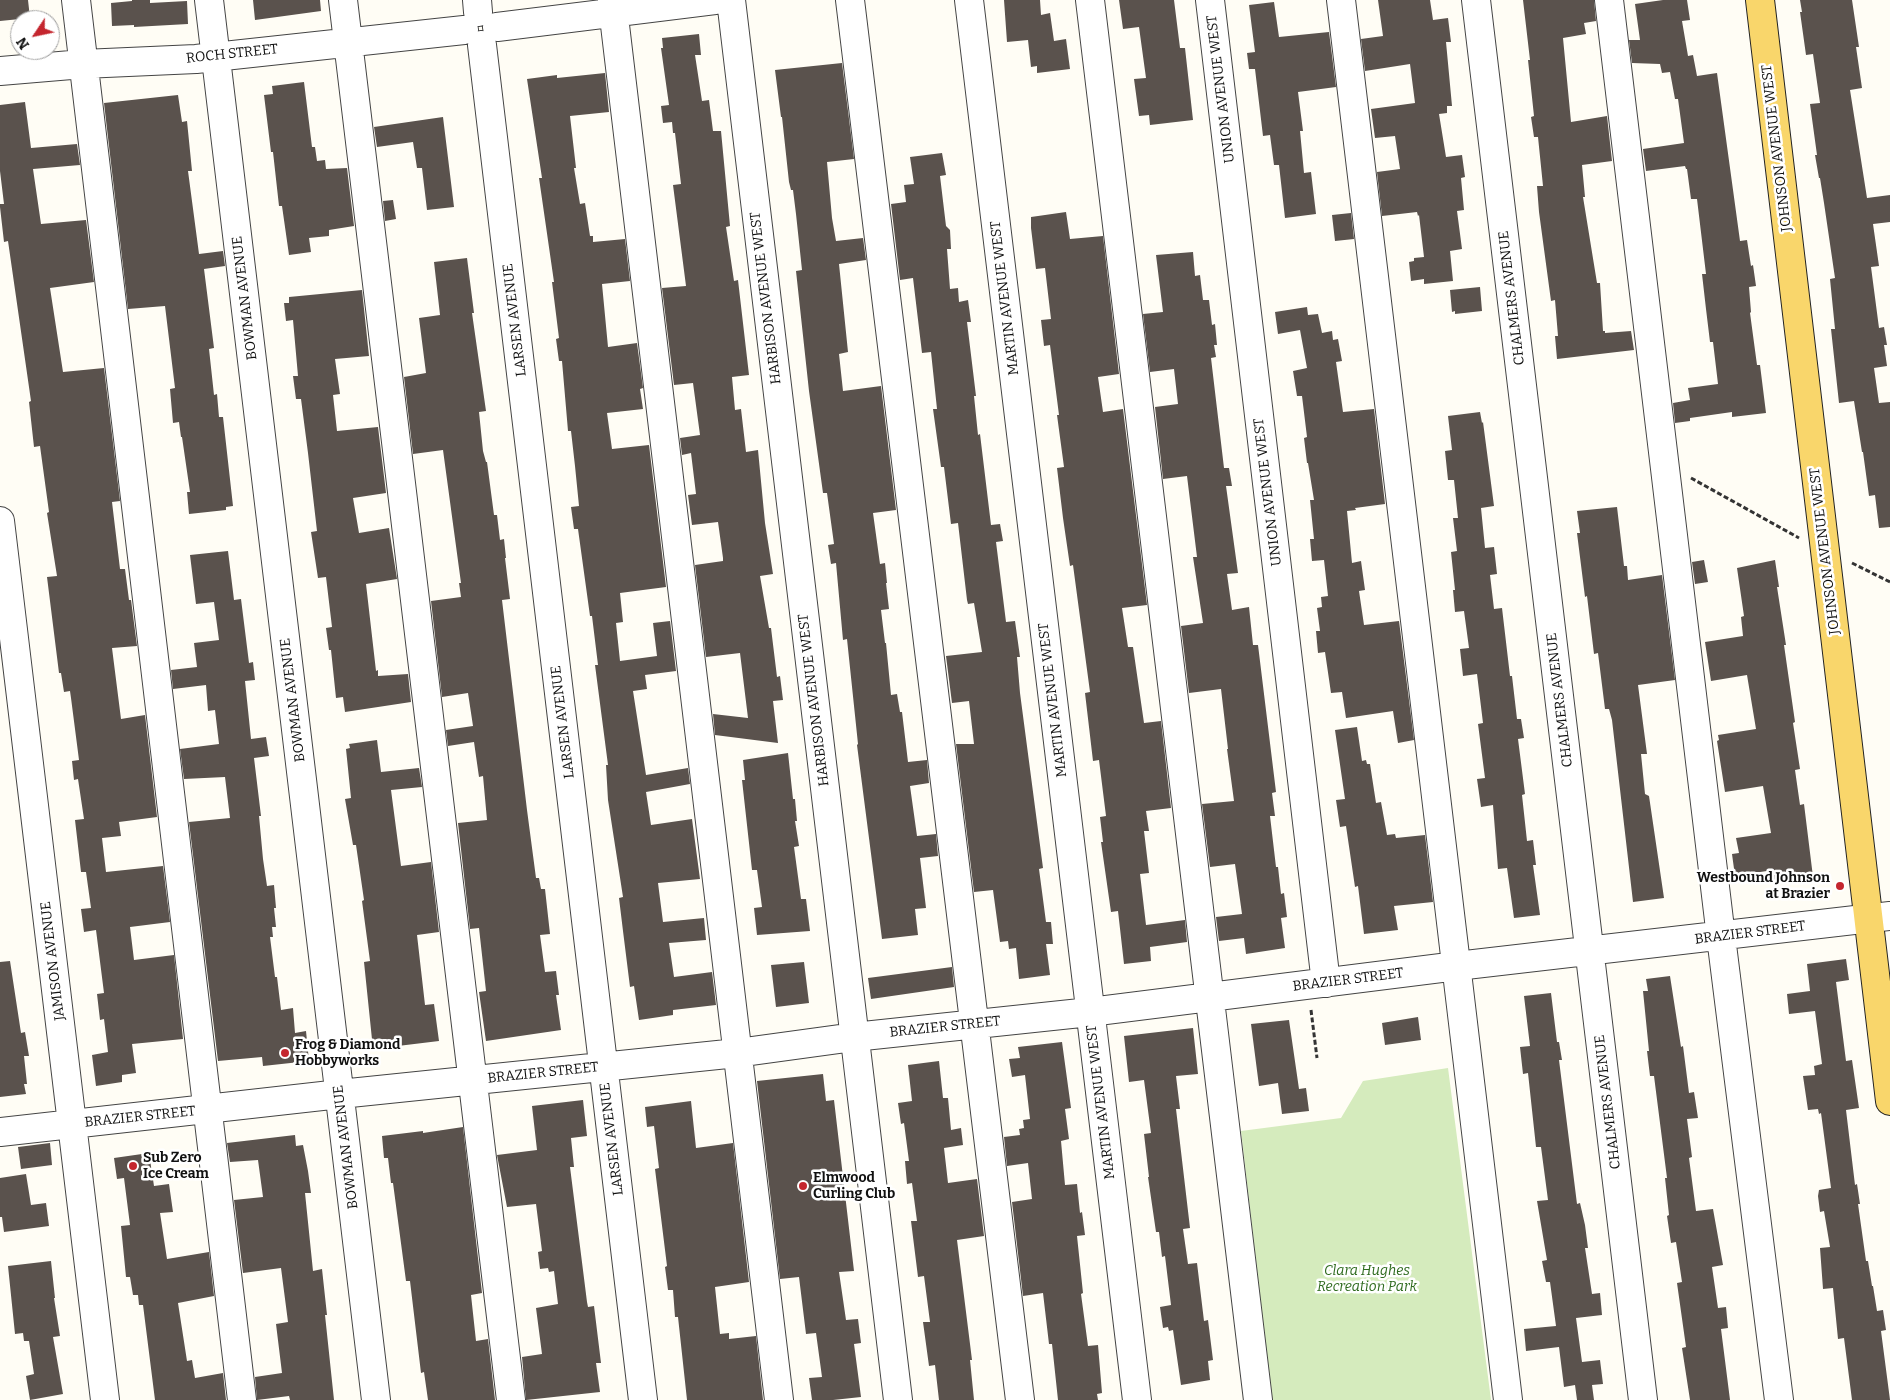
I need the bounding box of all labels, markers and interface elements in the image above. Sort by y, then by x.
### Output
north arrow [10,10,60,60]
street label: UNION AVENUE WEST [1204,14,1238,164]
text: N [13,34,33,52]
street label: ROCH STREET [185,41,279,67]
street label: JOHNSON AVENUE WEST [1758,64,1796,232]
street label: HARBISON AVENUE WEST [747,211,785,385]
street label: MARTIN AVENUE WEST [987,220,1023,376]
street label: CHALMERS AVENUE [1495,230,1529,366]
street label: BOWMAN AVENUE [229,235,261,361]
street label: LARSEN AVENUE [500,263,530,377]
street label: UNION AVENUE WEST [1251,417,1285,567]
street label: JOHNSON AVENUE WEST [1806,467,1844,635]
street label: HARBISON AVENUE WEST [795,613,833,787]
street label: MARTIN AVENUE WEST [1035,622,1071,778]
street label: CHALMERS AVENUE [1543,632,1577,768]
street label: BOWMAN AVENUE [277,637,309,763]
street label: LARSEN AVENUE [548,665,578,779]
place label: Westbound Johnson at Brazier [1697,870,1830,902]
marker: Westbound Johnson at Brazier [1834,880,1846,892]
street label: JAMISON AVENUE [37,900,69,1022]
street label: BRAZIER STREET [1694,918,1806,948]
street label: BRAZIER STREET [1292,965,1404,995]
street label: BRAZIER STREET [889,1013,1001,1041]
street label: MARTIN AVENUE WEST [1083,1024,1119,1180]
street label: CHALMERS AVENUE [1591,1034,1625,1170]
place label: Frog & Diamond Hobbyworks [295,1037,401,1070]
marker: Frog & Diamond Hobbyworks [279,1047,291,1059]
street label: BRAZIER STREET [487,1059,599,1087]
street label: LARSEN AVENUE [597,1082,627,1196]
street label: BOWMAN AVENUE [330,1084,362,1210]
street label: BRAZIER STREET [84,1103,196,1131]
place label: Sub Zero Ice Cream [143,1150,209,1182]
marker: Sub Zero Ice Cream [127,1160,139,1172]
place label: Elmwood Curling Club [813,1170,895,1202]
marker: Elmwood Curling Club [797,1180,809,1192]
park label: Clara Hughes Recreation Park [1317,1263,1417,1295]

